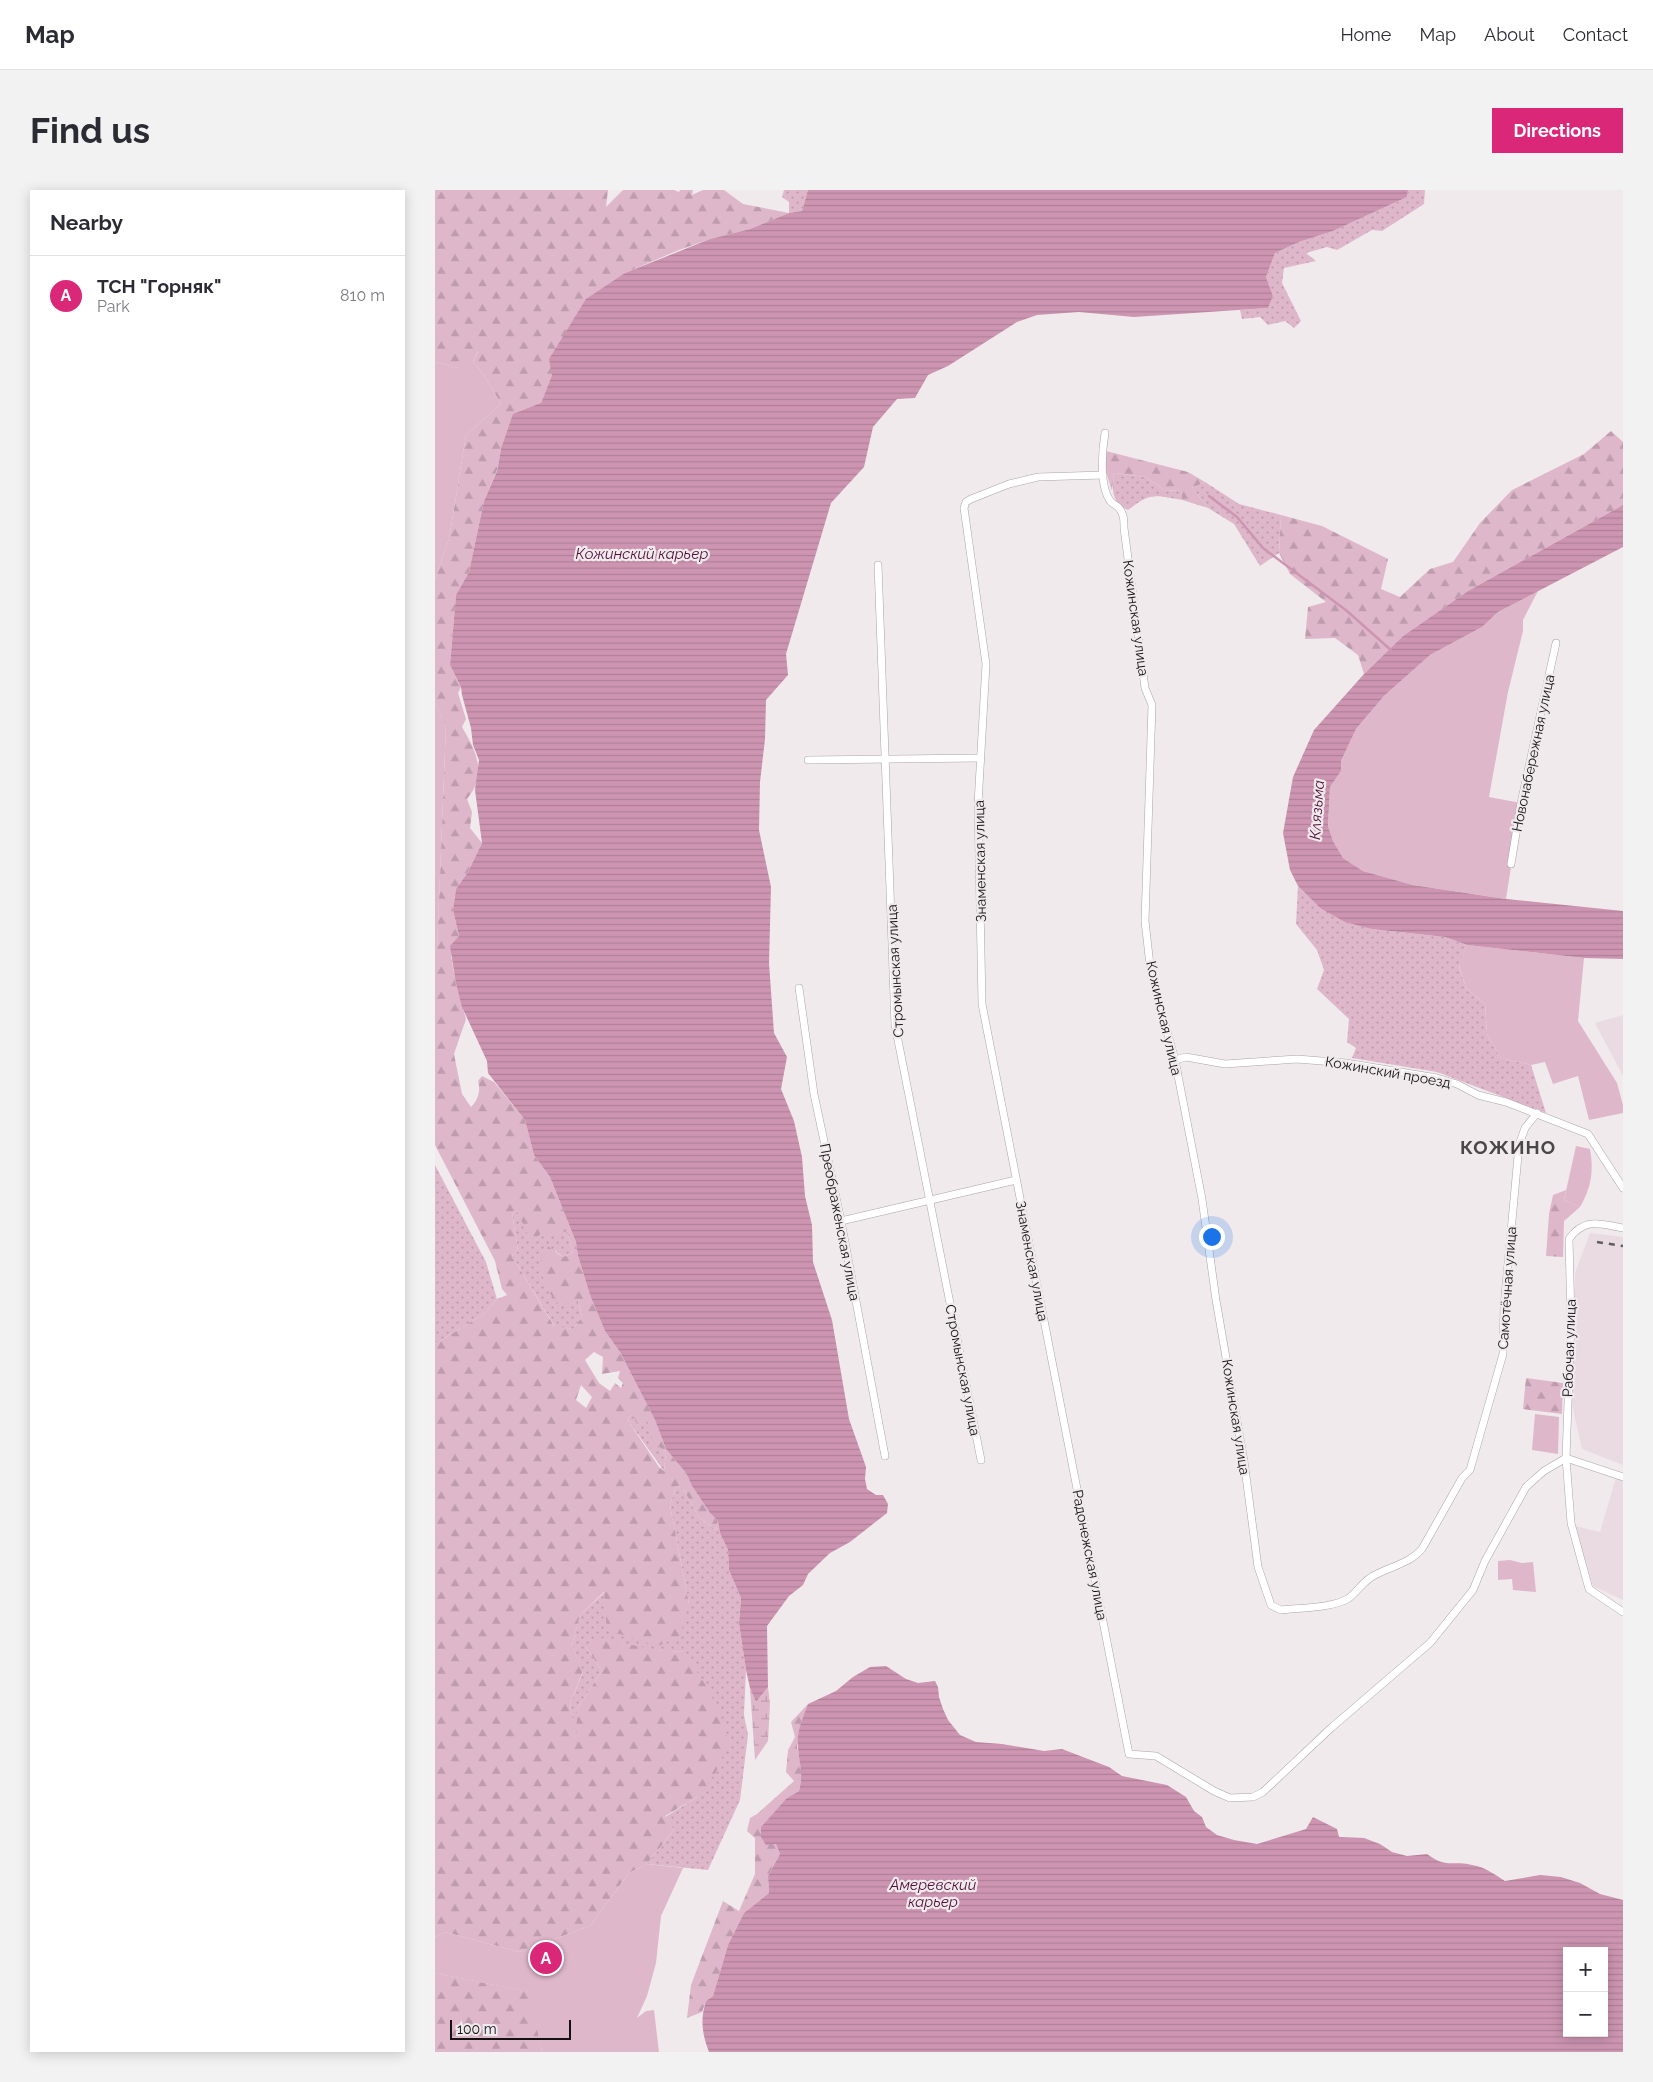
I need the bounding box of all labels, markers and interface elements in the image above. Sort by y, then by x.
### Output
text: Map [25,20,75,49]
text: Home [1340,24,1391,45]
text: Map [1419,24,1456,45]
text: About [1484,24,1535,45]
text: Contact [1563,24,1628,45]
button: Directions [1492,108,1623,153]
text: Find us [30,110,150,151]
text: Nearby [50,210,123,235]
text: ТСН "Горняк" [97,275,222,297]
text: A [61,286,71,305]
text: 810 m [340,286,385,305]
text: Park [97,297,130,316]
water label: Кожинский карьер [576,545,708,563]
street label: Кожинская улица [1120,559,1152,677]
street label: Новонабережная улица [1508,673,1558,833]
water label: Клязьма [1306,780,1328,840]
street label: Знаменская улица [971,800,989,922]
street label: Стромынская улица [884,904,906,1038]
street label: Кожинская улица [1143,959,1185,1077]
street label: Кожинский проезд [1324,1053,1452,1091]
district label: КОЖИНО [1460,1136,1556,1158]
street label: Преображенская улица [817,1142,863,1302]
street label: Знаменская улица [1012,1199,1052,1323]
your location [1199,1224,1225,1250]
street label: Самотёчная улица [1495,1226,1519,1350]
street label: Рабочая улица [1559,1299,1579,1397]
street label: Стромынская улица [942,1303,984,1437]
street label: Кожинская улица [1219,1358,1253,1476]
street label: Радонежская улица [1069,1488,1111,1622]
water label: Амеревский карьер [889,1876,977,1911]
pin: A [530,1939,562,1977]
map controls [1563,1947,1608,2037]
button: + [1563,1947,1608,1992]
button: − [1563,1992,1608,2037]
scale bar [450,2017,571,2040]
text: 100 m [457,2021,497,2037]

